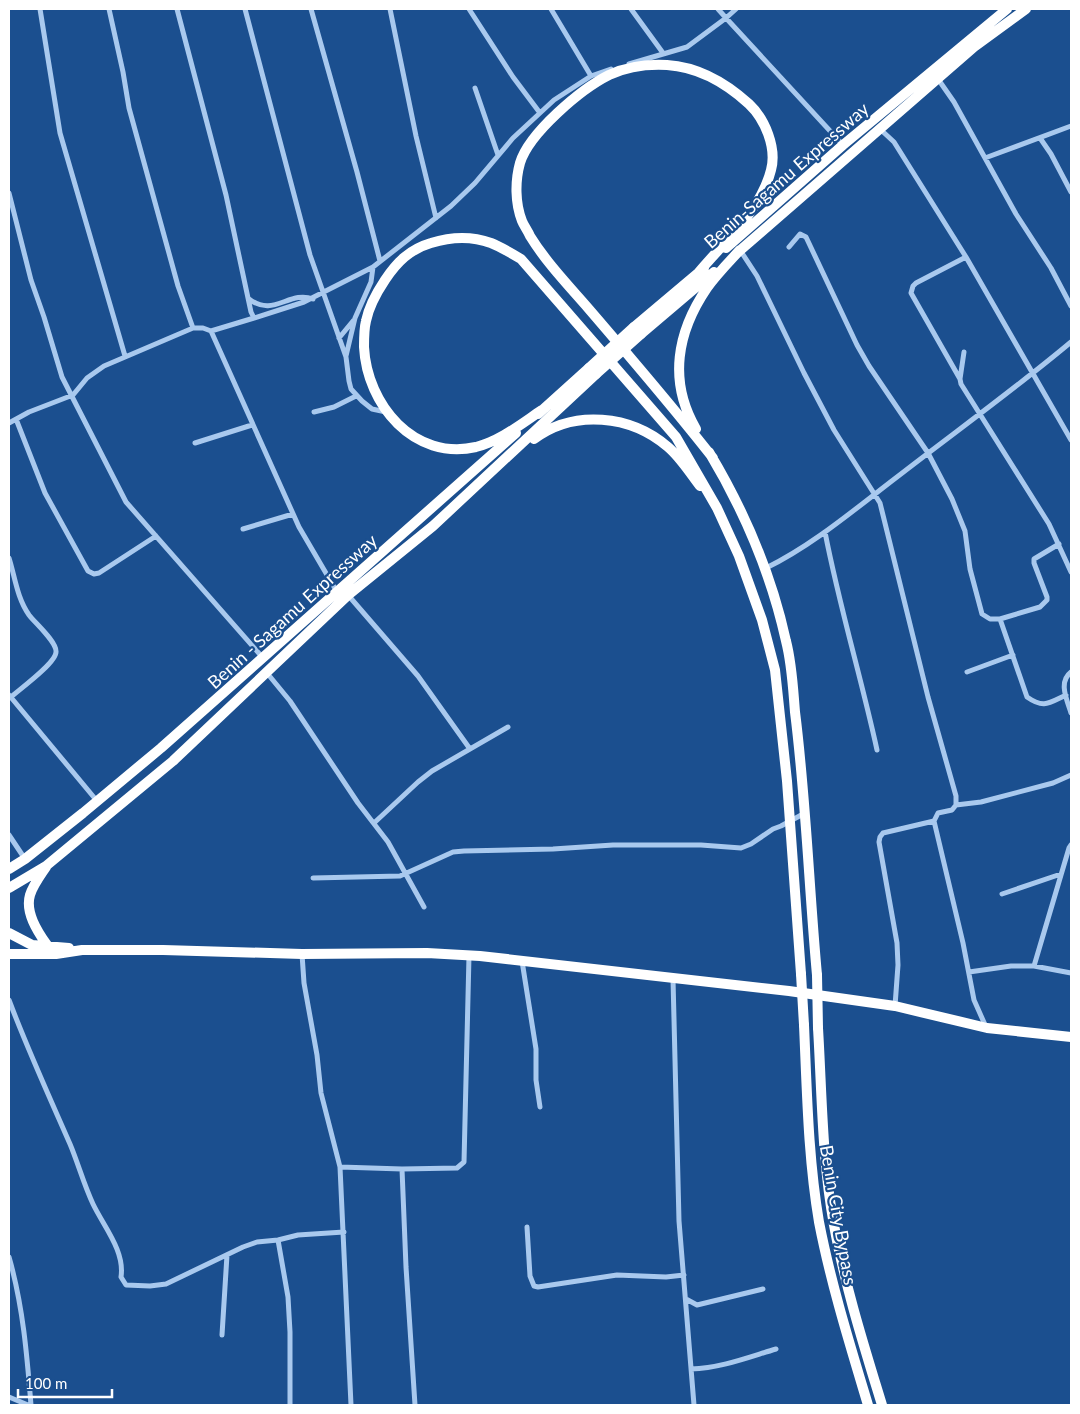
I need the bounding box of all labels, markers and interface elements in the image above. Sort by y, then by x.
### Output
street label: Benin-Sagamu Expressway [699,97,873,253]
street label: Benin - Sagamu Expressway [203,529,382,693]
street label: Benin City Bypass [816,1143,862,1287]
scale bar [18,1366,111,1398]
text: 100 m [25,1374,67,1392]

